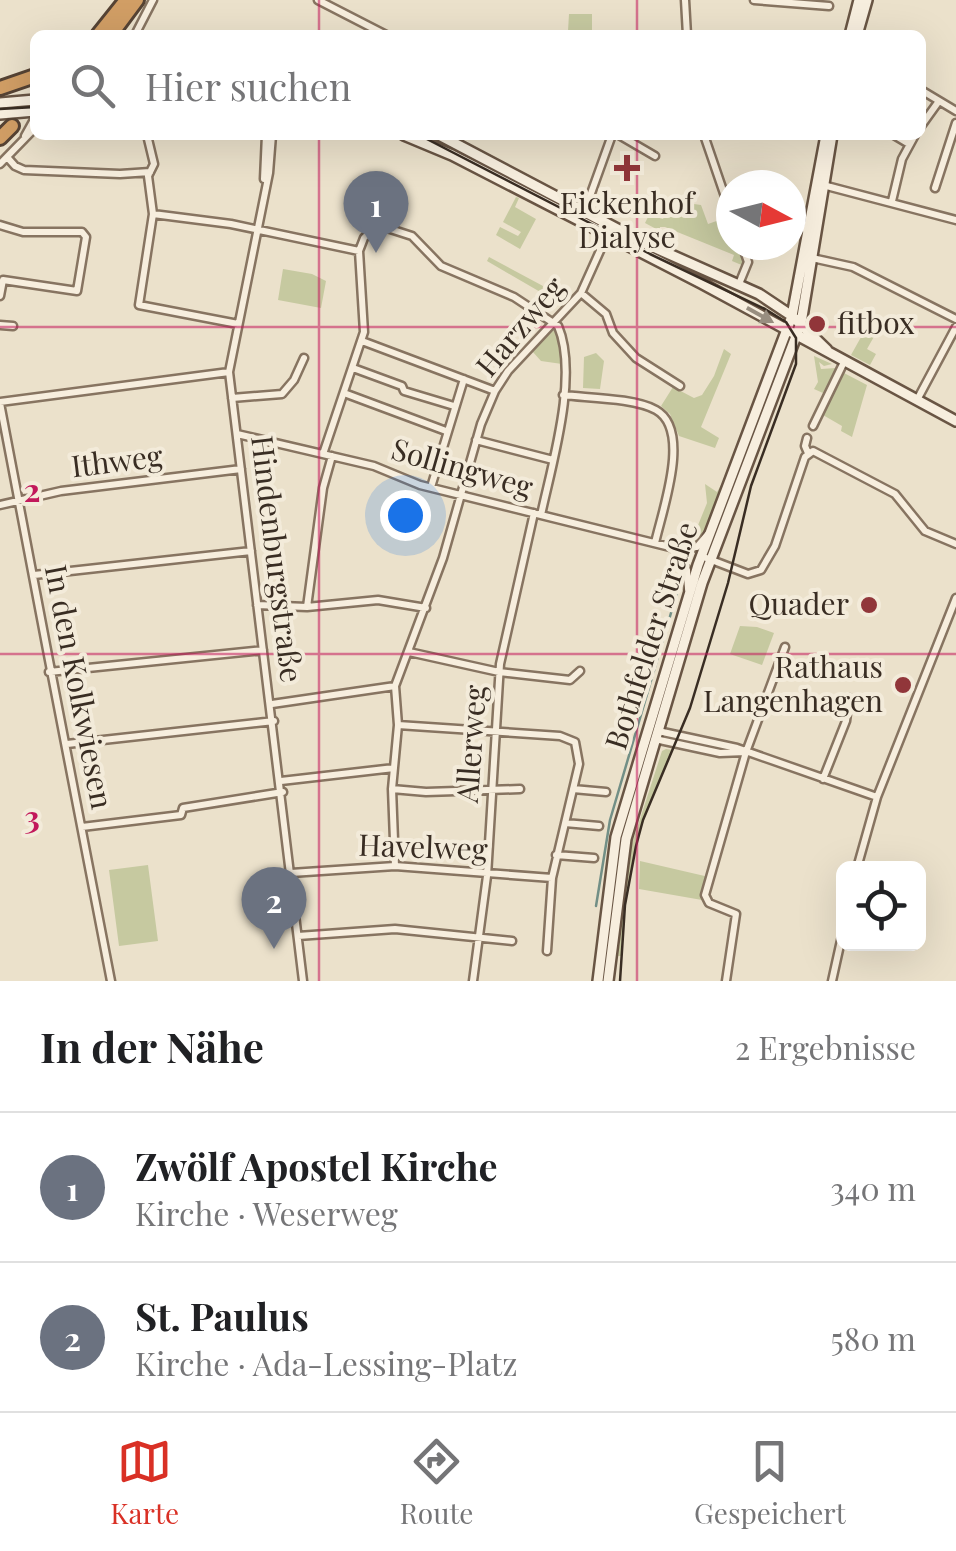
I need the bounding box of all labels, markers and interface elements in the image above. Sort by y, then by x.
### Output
search box [30,30,926,140]
icon: search [65,58,120,113]
text: Hier suchen [145,60,352,111]
marker: Eickenhof Dialyse [614,155,640,181]
pin: 1 [344,170,408,253]
north arrow [716,170,806,260]
place label: Eickenhof Dialyse [560,182,696,256]
street label: Harzweg [466,267,573,384]
place label: fitbox [837,302,915,342]
one-way arrow [746,307,775,324]
marker: fitbox [806,313,828,335]
street label: Sollingweg [387,428,538,506]
street label: Hindenburgstraße [243,433,313,684]
street label: Ithweg [69,435,165,485]
text: 2 [24,467,40,510]
your location [380,490,431,541]
street label: Bothfelder Straße [594,517,706,754]
street label: In den Kolkwiesen [37,561,123,812]
place label: Quader [748,583,849,623]
marker: Quader [858,594,880,616]
place label: Rathaus Langenhagen [703,646,883,720]
marker: Rathaus Langenhagen [892,674,914,696]
street label: Allerweg [446,683,494,805]
text: 3 [24,794,40,837]
street label: Havelweg [358,824,489,868]
map controls [836,861,926,951]
button: locate [836,861,926,951]
pin: 2 [242,866,306,949]
text: In der Nähe [40,1018,264,1074]
text: 2 Ergebnisse [735,1025,916,1068]
text: Zwölf Apostel Kirche [135,1140,498,1191]
text: 1 [66,1166,79,1209]
text: 340 m [830,1166,916,1209]
text: Kirche · Weserweg [135,1191,398,1234]
text: St. Paulus [135,1290,309,1341]
text: 2 [64,1316,81,1359]
text: 580 m [830,1316,916,1359]
text: Kirche · Ada-Lessing-Platz [135,1341,517,1384]
tab: Karte [110,1434,179,1531]
tab: Route [400,1434,474,1531]
tab: Gespeichert [694,1434,846,1531]

